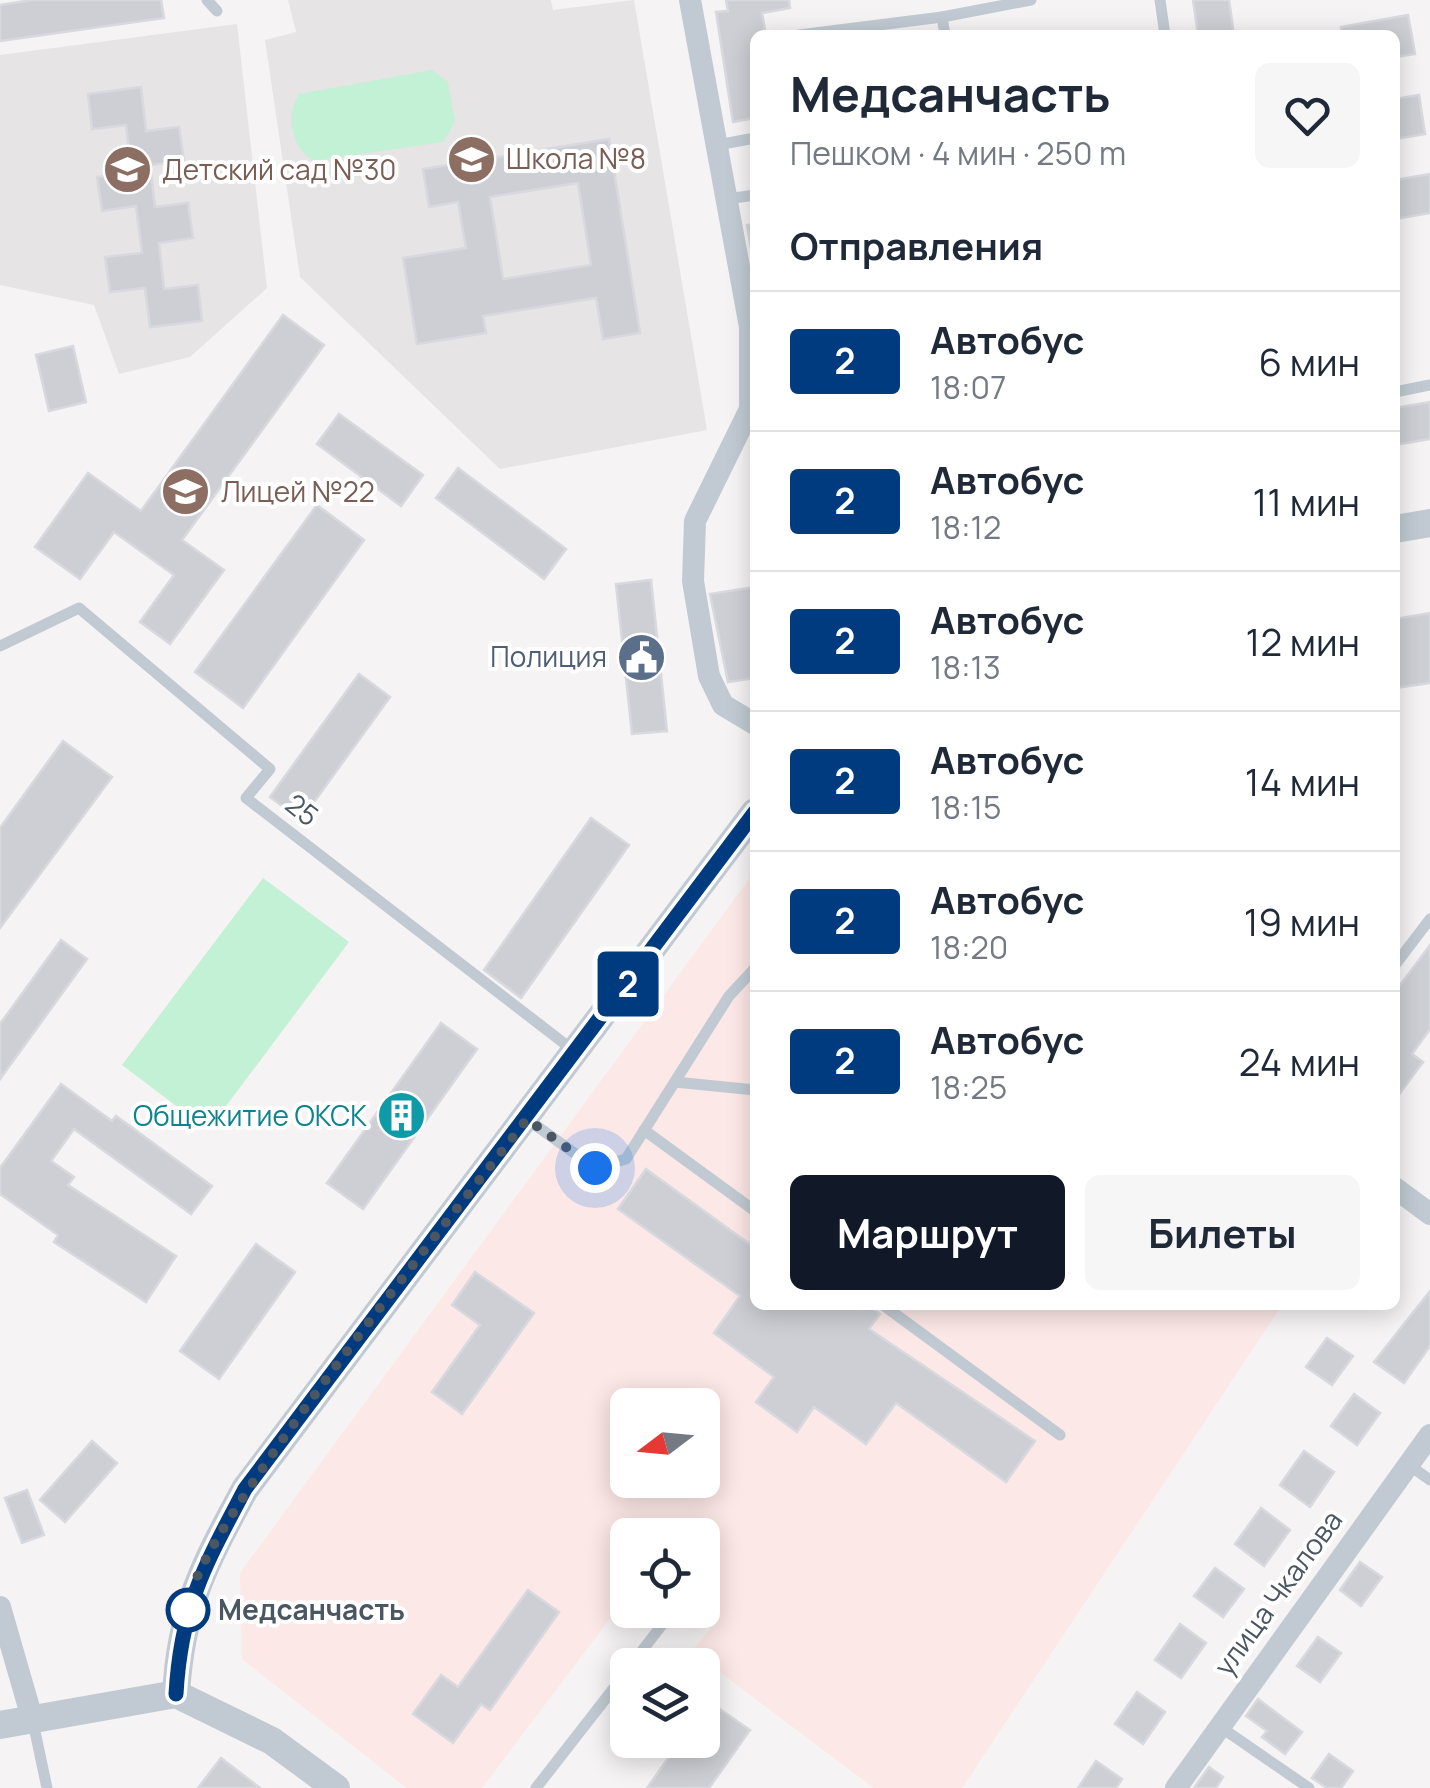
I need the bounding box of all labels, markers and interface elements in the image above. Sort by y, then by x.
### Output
text: Медсанчасть [790,61,1111,126]
button: heart [1255,63,1360,168]
text: Пешком · 4 мин · 250 m [790,131,1126,175]
school or university icon: Школа №8 [445,133,497,185]
place label: Школа №8 [506,139,646,177]
school or university icon: Детский сад №30 [101,144,153,196]
place label: Детский сад №30 [162,150,396,188]
text: Отправления [790,219,1043,271]
text: Автобус [930,313,1084,365]
text: 6 мин [1258,335,1360,387]
text: 2 [835,337,855,385]
text: 18:07 [930,365,1006,409]
text: Автобус [930,453,1084,505]
school or university icon: Лицей №22 [160,466,212,518]
place label: Лицей №22 [221,472,375,510]
text: 11 мин [1252,475,1360,527]
text: 2 [835,477,855,525]
text: 18:12 [930,505,1001,549]
text: Автобус [930,593,1084,645]
text: 12 мин [1246,615,1360,667]
text: 2 [835,617,855,665]
public building icon: Полиция [616,631,668,683]
place label: Полиция [490,637,607,675]
text: 18:13 [930,645,1001,689]
text: Автобус [930,733,1084,785]
text: 14 мин [1245,755,1360,807]
text: 2 [835,757,855,805]
street label: 25 [278,784,327,834]
text: 18:15 [930,785,1002,829]
text: Автобус [930,873,1084,925]
text: 19 мин [1244,895,1360,947]
text: 2 [835,897,855,945]
text: 18:20 [930,925,1008,969]
line badge: 2 [596,952,660,1016]
text: 2 [618,960,638,1008]
text: Автобус [930,1013,1084,1065]
text: 24 мин [1239,1035,1360,1087]
text: 2 [835,1037,855,1085]
text: 18:25 [930,1065,1007,1109]
building icon: Общежитие ОКСК [376,1090,428,1142]
place label: Общежитие ОКСК [133,1096,367,1134]
your location [570,1143,620,1193]
button: Маршрут [790,1175,1065,1290]
button: Билеты [1085,1175,1360,1290]
north arrow [610,1388,720,1498]
map controls [610,1388,720,1758]
street label: улица Чкалова [1204,1502,1350,1683]
button: locate [610,1518,720,1628]
marker: Медсанчасть [167,1589,209,1631]
place label: Медсанчасть [218,1590,405,1628]
button: layers [610,1648,720,1758]

